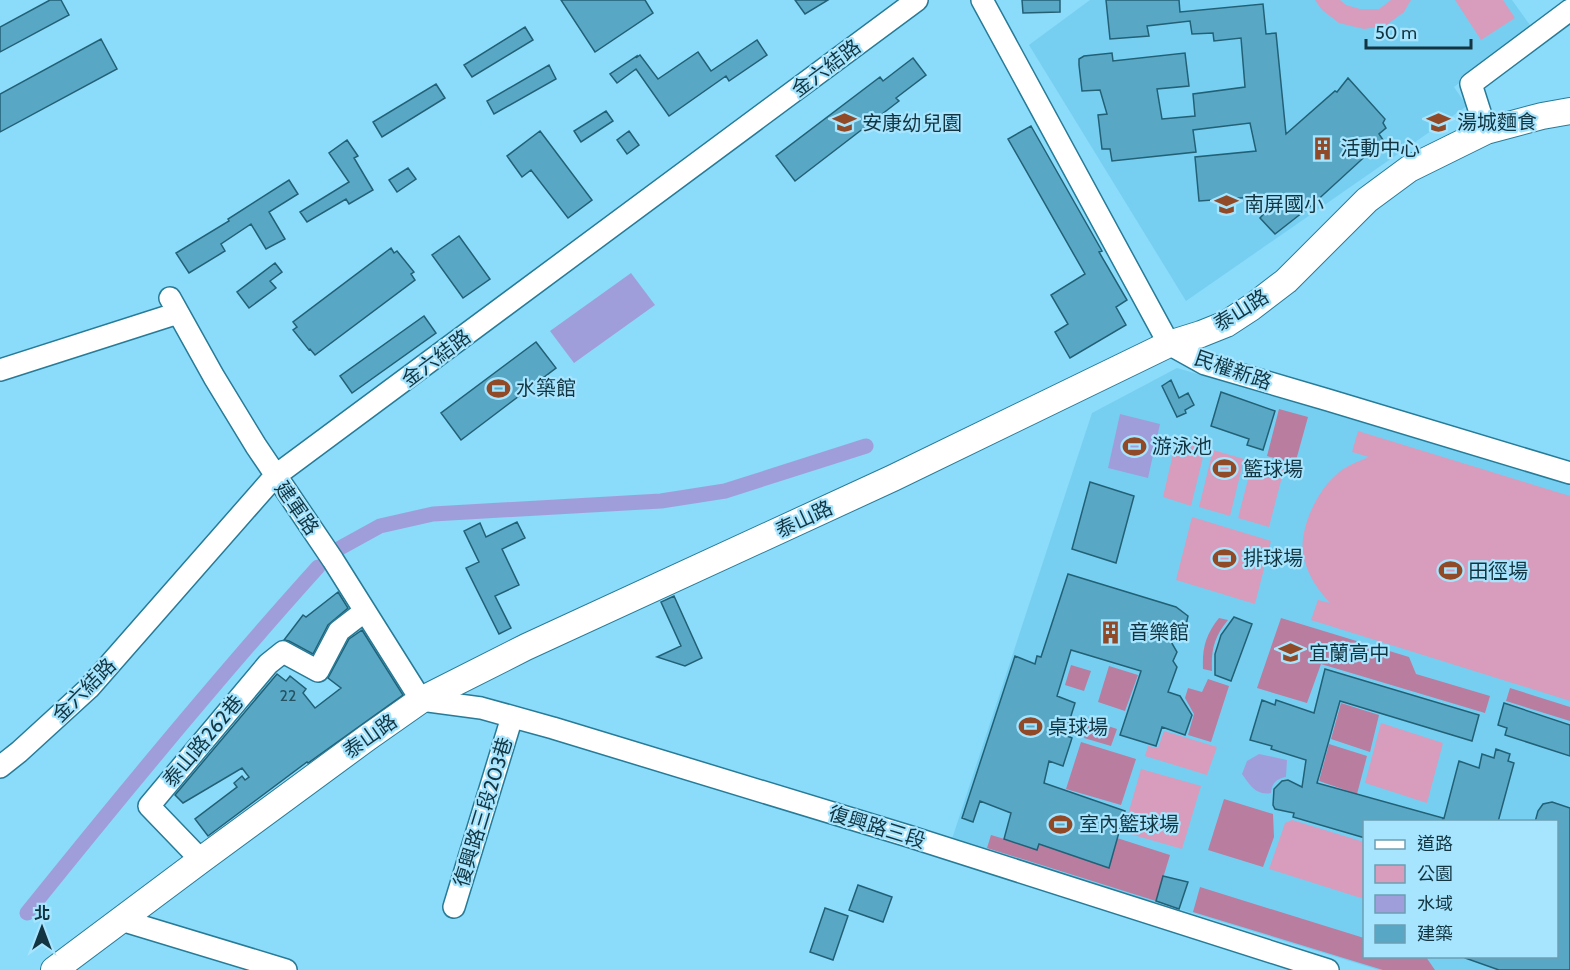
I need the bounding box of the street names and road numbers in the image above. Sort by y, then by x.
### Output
street label: 金六結路 [787,34,865,102]
street label: 泰山路 [1209,284,1273,336]
street label: 金六結路 [397,324,475,392]
street label: 民權新路 [1191,346,1275,394]
street label: 建軍路 [270,477,324,539]
street label: 泰山路 [772,495,836,543]
street label: 金六結路 [47,653,121,727]
street label: 泰山路262巷 [158,690,248,792]
street label: 泰山路 [339,709,401,763]
street label: 復興路三段203巷 [449,734,517,890]
street label: 復興路三段 [826,801,928,853]

